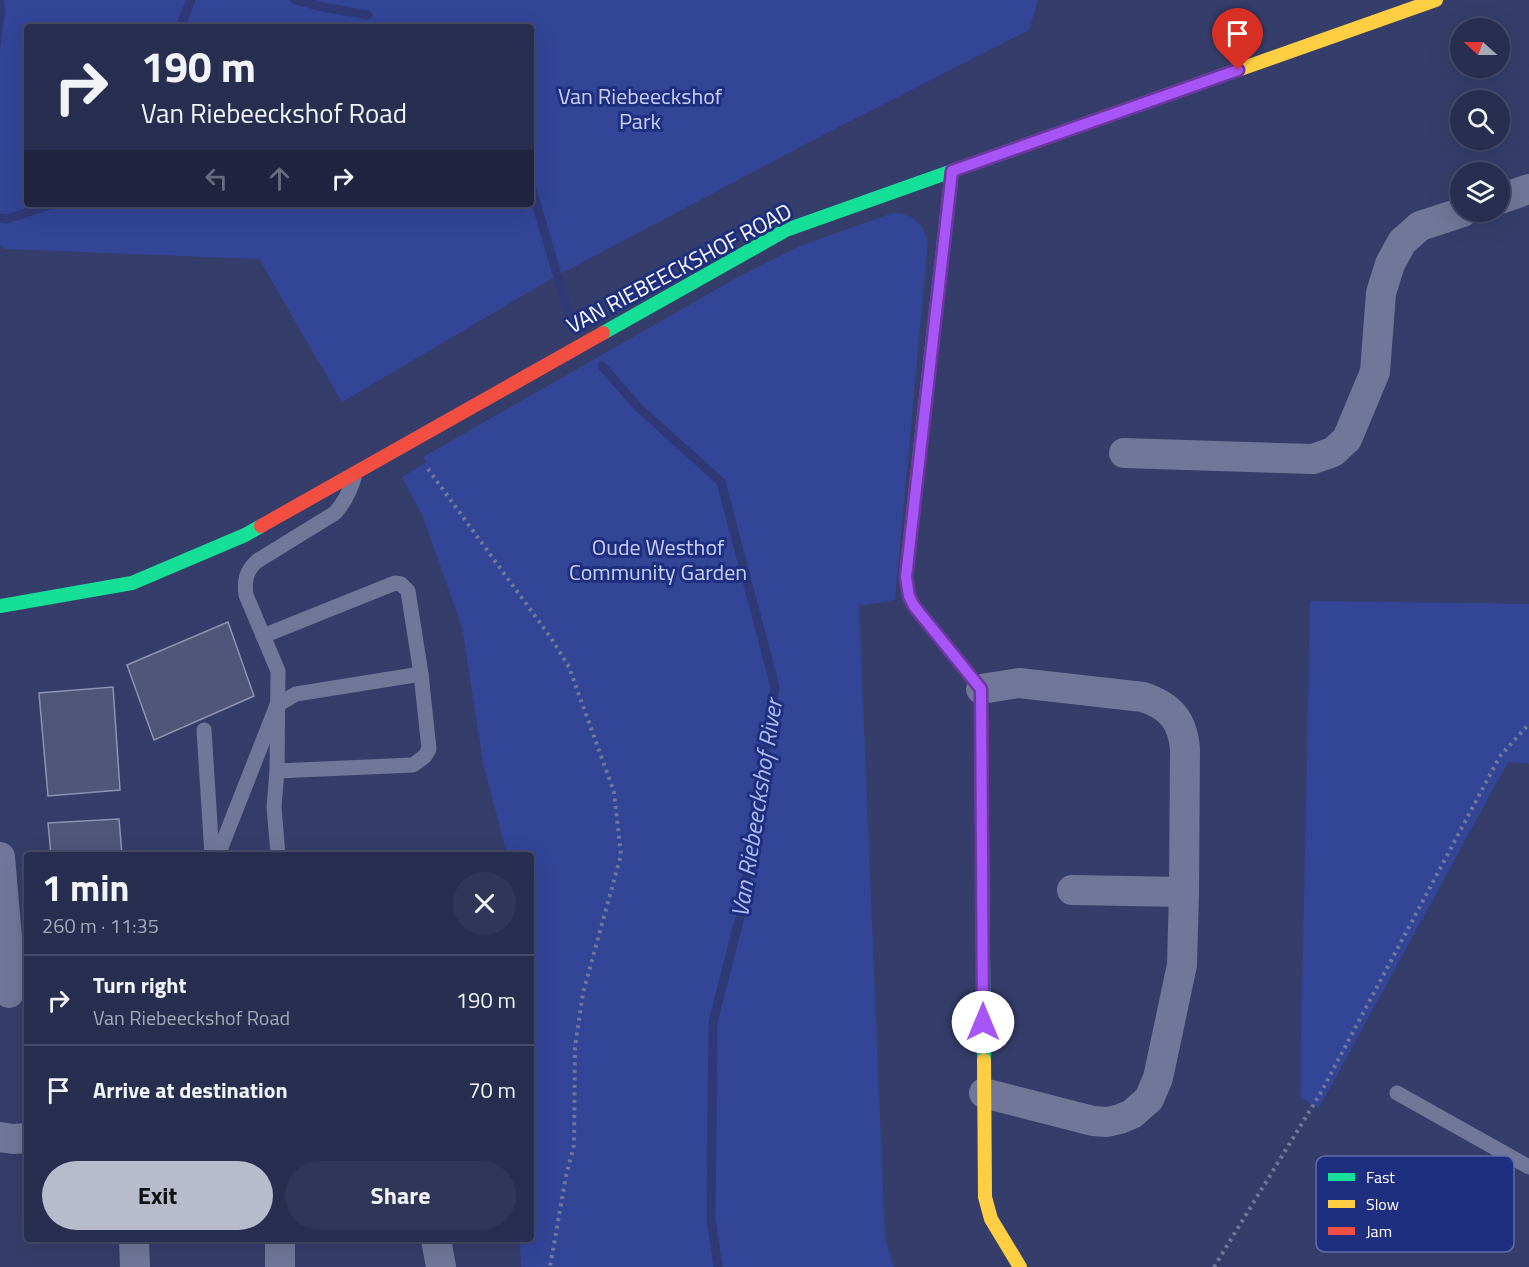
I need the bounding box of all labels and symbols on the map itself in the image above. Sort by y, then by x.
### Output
pin [1212,8,1263,70]
north arrow [1450,18,1510,78]
park label: Van Riebeeckshof Park [558,79,723,138]
street label: VAN RIEBEECKSHOF ROAD [560,194,798,342]
park label: Oude Westhof Community Garden [569,530,747,589]
water label: Van Riebeeckshof River [721,693,792,920]
position arrow [951,990,1015,1054]
legend [1316,1156,1514,1252]
text: Fast [1366,1165,1395,1189]
text: Slow [1366,1192,1399,1216]
text: Jam [1366,1219,1392,1243]

